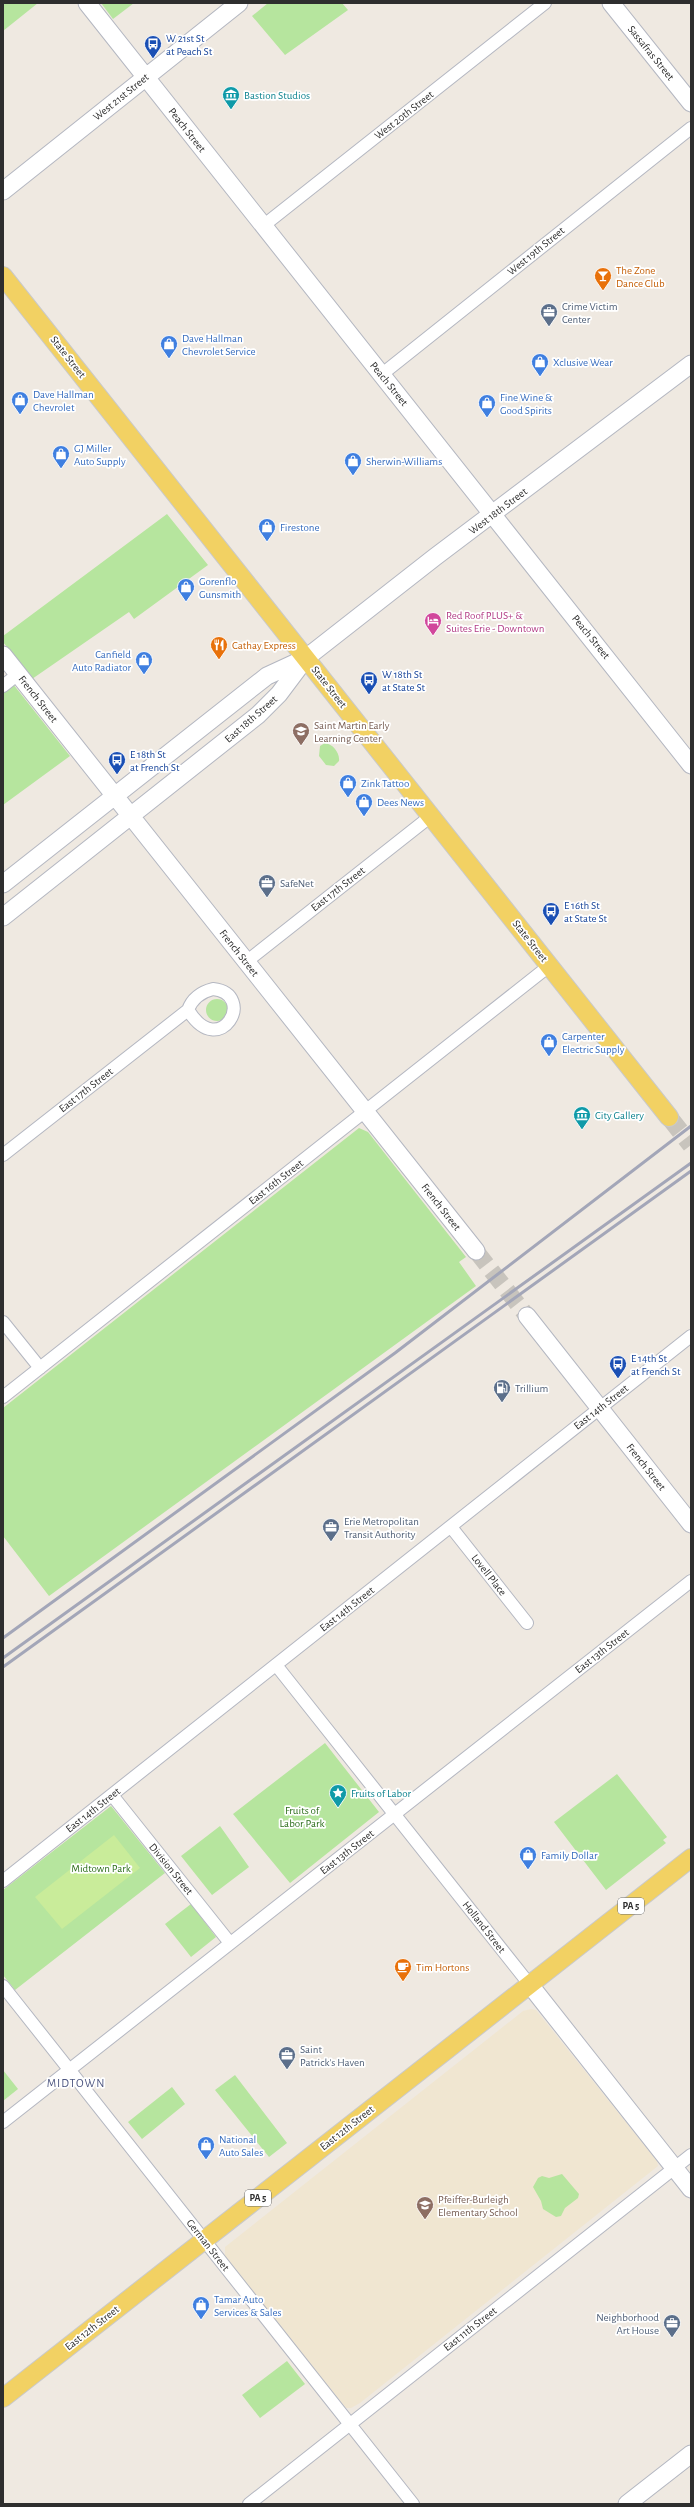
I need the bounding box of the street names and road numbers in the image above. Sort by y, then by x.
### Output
street label: Sassafras Street [626,24,677,83]
street label: West 21st Street [91,71,151,123]
street label: West 20th Street [372,88,436,141]
street label: Peach Street [166,106,208,155]
street label: West 19th Street [505,224,567,277]
street label: State Street [48,334,88,380]
street label: Peach Street [368,360,410,408]
street label: West 18th Street [467,485,530,536]
street label: Peach Street [570,613,612,661]
street label: State Street [309,664,349,710]
street label: French Street [16,673,60,725]
street label: East 18th Street [223,693,280,745]
street label: East 17th Street [309,864,367,913]
street label: State Street [510,918,550,964]
street label: French Street [217,927,261,979]
street label: East 17th Street [57,1065,115,1114]
street label: East 16th Street [247,1157,306,1206]
street label: French Street [419,1181,463,1233]
street label: East 14th Street [572,1382,631,1432]
street label: French Street [624,1441,668,1493]
street label: Lovell Place [469,1552,509,1598]
street label: East 14th Street [318,1584,377,1634]
street label: East 13th Street [573,1626,631,1675]
street label: East 14th Street [64,1785,123,1835]
street label: East 13th Street [318,1827,376,1876]
street label: Division Street [147,1841,195,1897]
road number: PA 5 [618,1898,644,1914]
street label: Holland Street [461,1899,508,1955]
street label: East 12th Street [318,2103,376,2152]
road number: PA 5 [245,2190,271,2206]
street label: German Street [185,2217,232,2273]
street label: East 12th Street [63,2303,121,2352]
street label: East 11th Street [441,2305,499,2353]

